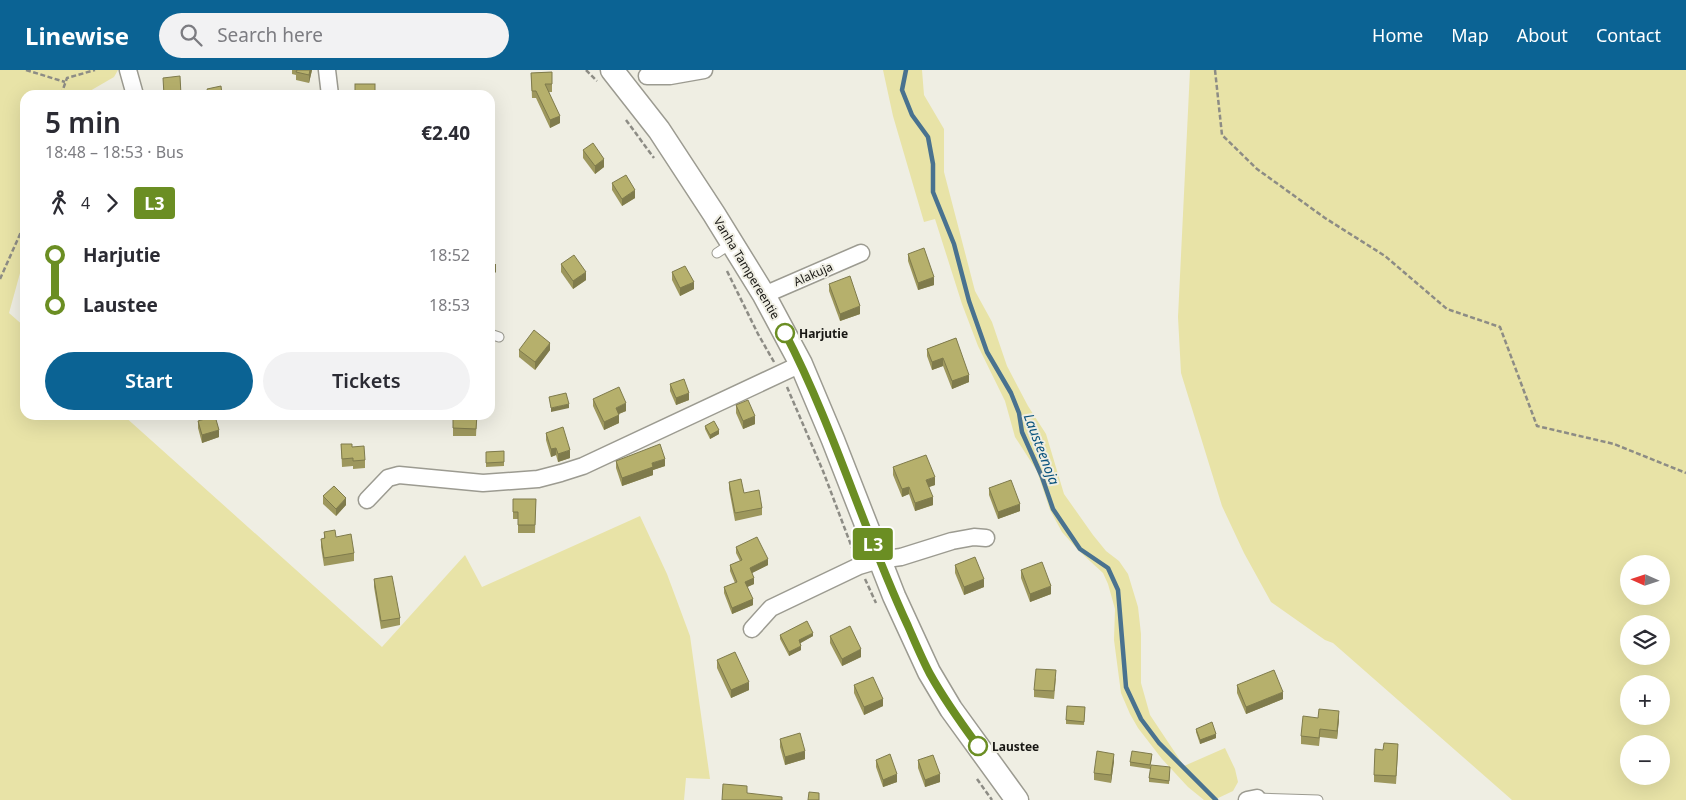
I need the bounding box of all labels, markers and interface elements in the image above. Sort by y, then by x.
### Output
search box [159,13,509,58]
text: Linewise [25,19,129,52]
icon: search [177,21,205,49]
text: Search here [217,22,323,48]
text: Home [1372,23,1423,47]
text: Map [1451,23,1489,47]
text: About [1517,23,1568,47]
text: Contact [1596,23,1661,47]
text: 5 min [45,103,121,141]
text: €2.40 [421,120,470,146]
text: 18:48 – 18:53 · Bus [45,141,184,163]
icon: walk [45,189,73,217]
icon: forward [98,189,126,217]
text: L3 [144,191,165,215]
text: 4 [81,192,90,214]
street label: Vanha Tampereentie [710,214,784,322]
text: Harjutie [83,242,161,268]
text: 18:52 [429,244,470,266]
street label: Alakuja [791,258,835,290]
text: Laustee [83,292,158,318]
text: 18:53 [429,294,470,316]
marker: Harjutie [775,323,795,343]
place label: Harjutie [799,325,848,342]
button: Start [45,352,253,410]
button: Tickets [263,352,470,410]
water label: Lausteenoja [1020,411,1064,487]
line badge: L3 [850,528,896,560]
text: L3 [863,532,883,556]
north arrow [1620,555,1670,605]
map controls [1620,555,1670,785]
button: layers [1620,615,1670,665]
button: + [1620,675,1670,725]
button: − [1620,735,1670,785]
marker: Laustee [968,736,988,756]
place label: Laustee [992,738,1039,755]

